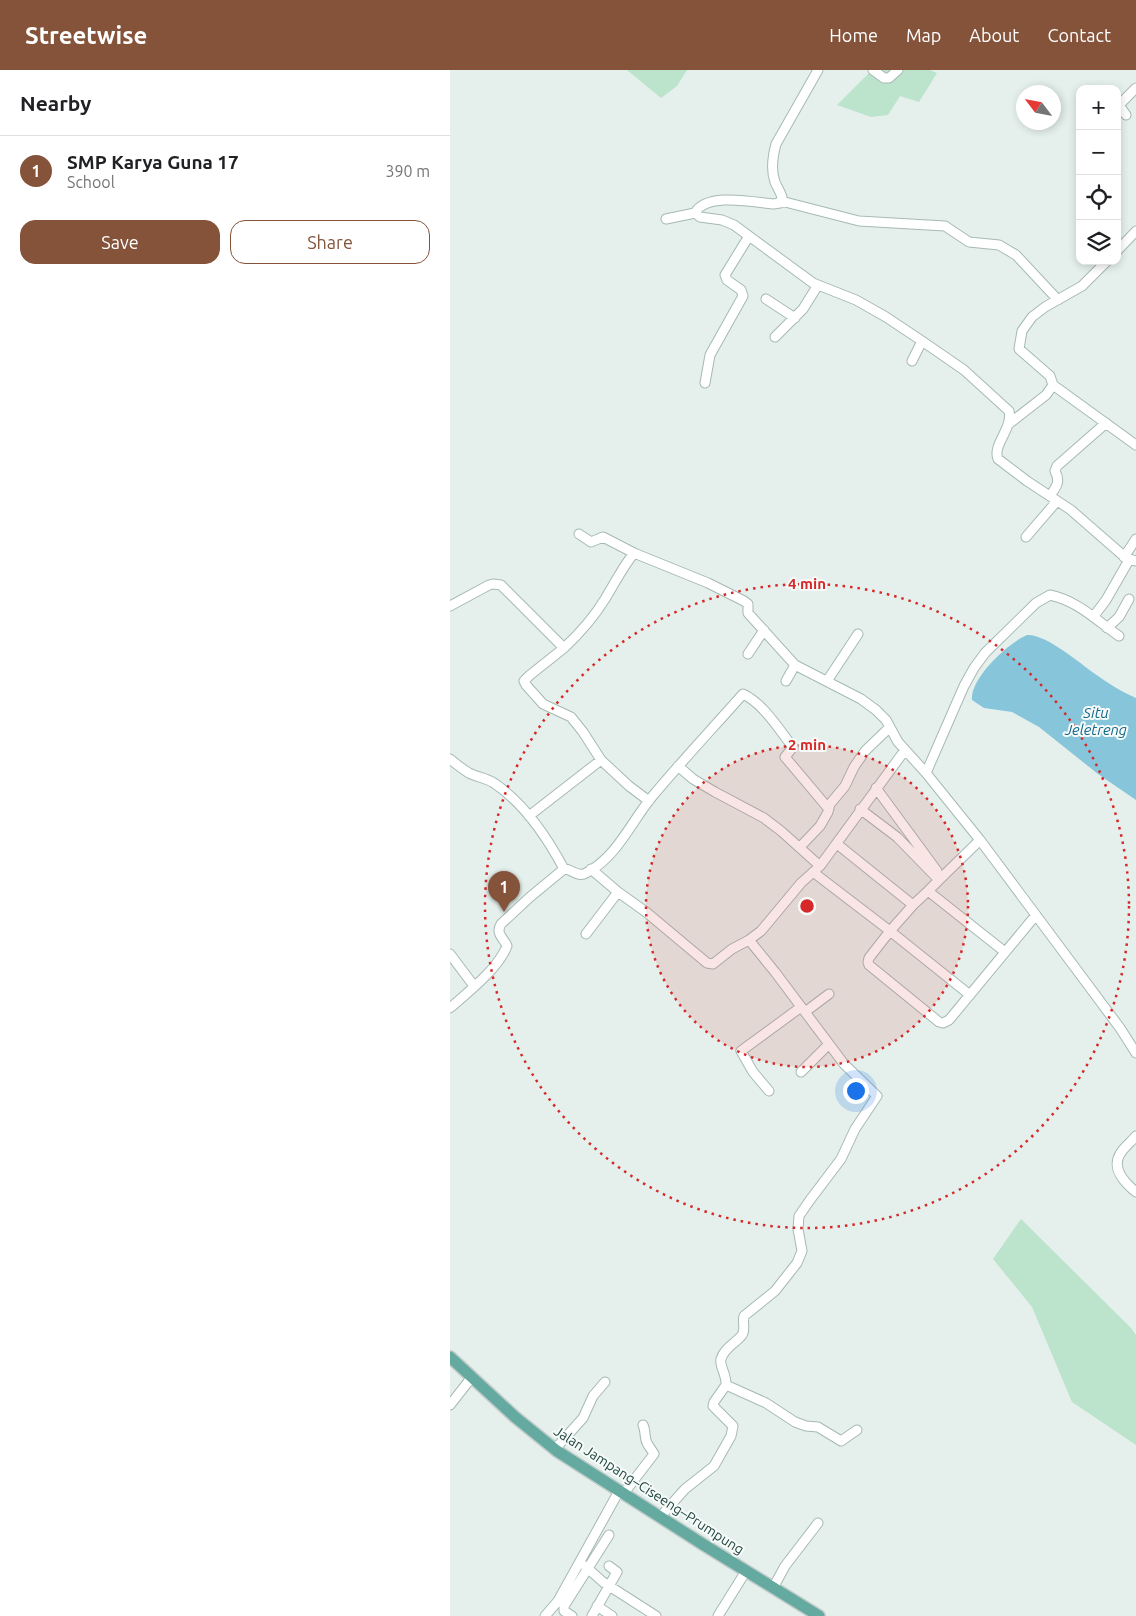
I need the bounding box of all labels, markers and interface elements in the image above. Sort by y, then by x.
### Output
text: Streetwise [25,22,147,49]
text: Home [829,25,878,45]
text: Map [906,25,941,45]
text: About [969,25,1019,45]
text: Contact [1047,25,1111,45]
north arrow [1016,85,1061,130]
map controls [1076,85,1121,265]
button: + [1076,85,1121,130]
text: Nearby [20,91,91,115]
button: − [1076,130,1121,175]
text: SMP Karya Guna 17 [67,151,239,173]
text: 1 [31,162,41,180]
text: 390 m [385,162,430,180]
text: School [67,173,115,191]
button: locate [1076,175,1121,220]
button: Save [20,220,220,264]
button: Share [230,220,430,264]
button: layers [1076,220,1121,265]
text: 4 min [788,575,826,592]
water label: Situ Jeletreng [1064,704,1127,738]
text: 2 min [788,736,826,753]
pin: 1 [488,871,520,912]
centre of rings [798,897,816,915]
your location [843,1078,869,1104]
street label: Jalan Jampang–Ciseeng–Prumpung [551,1422,747,1558]

